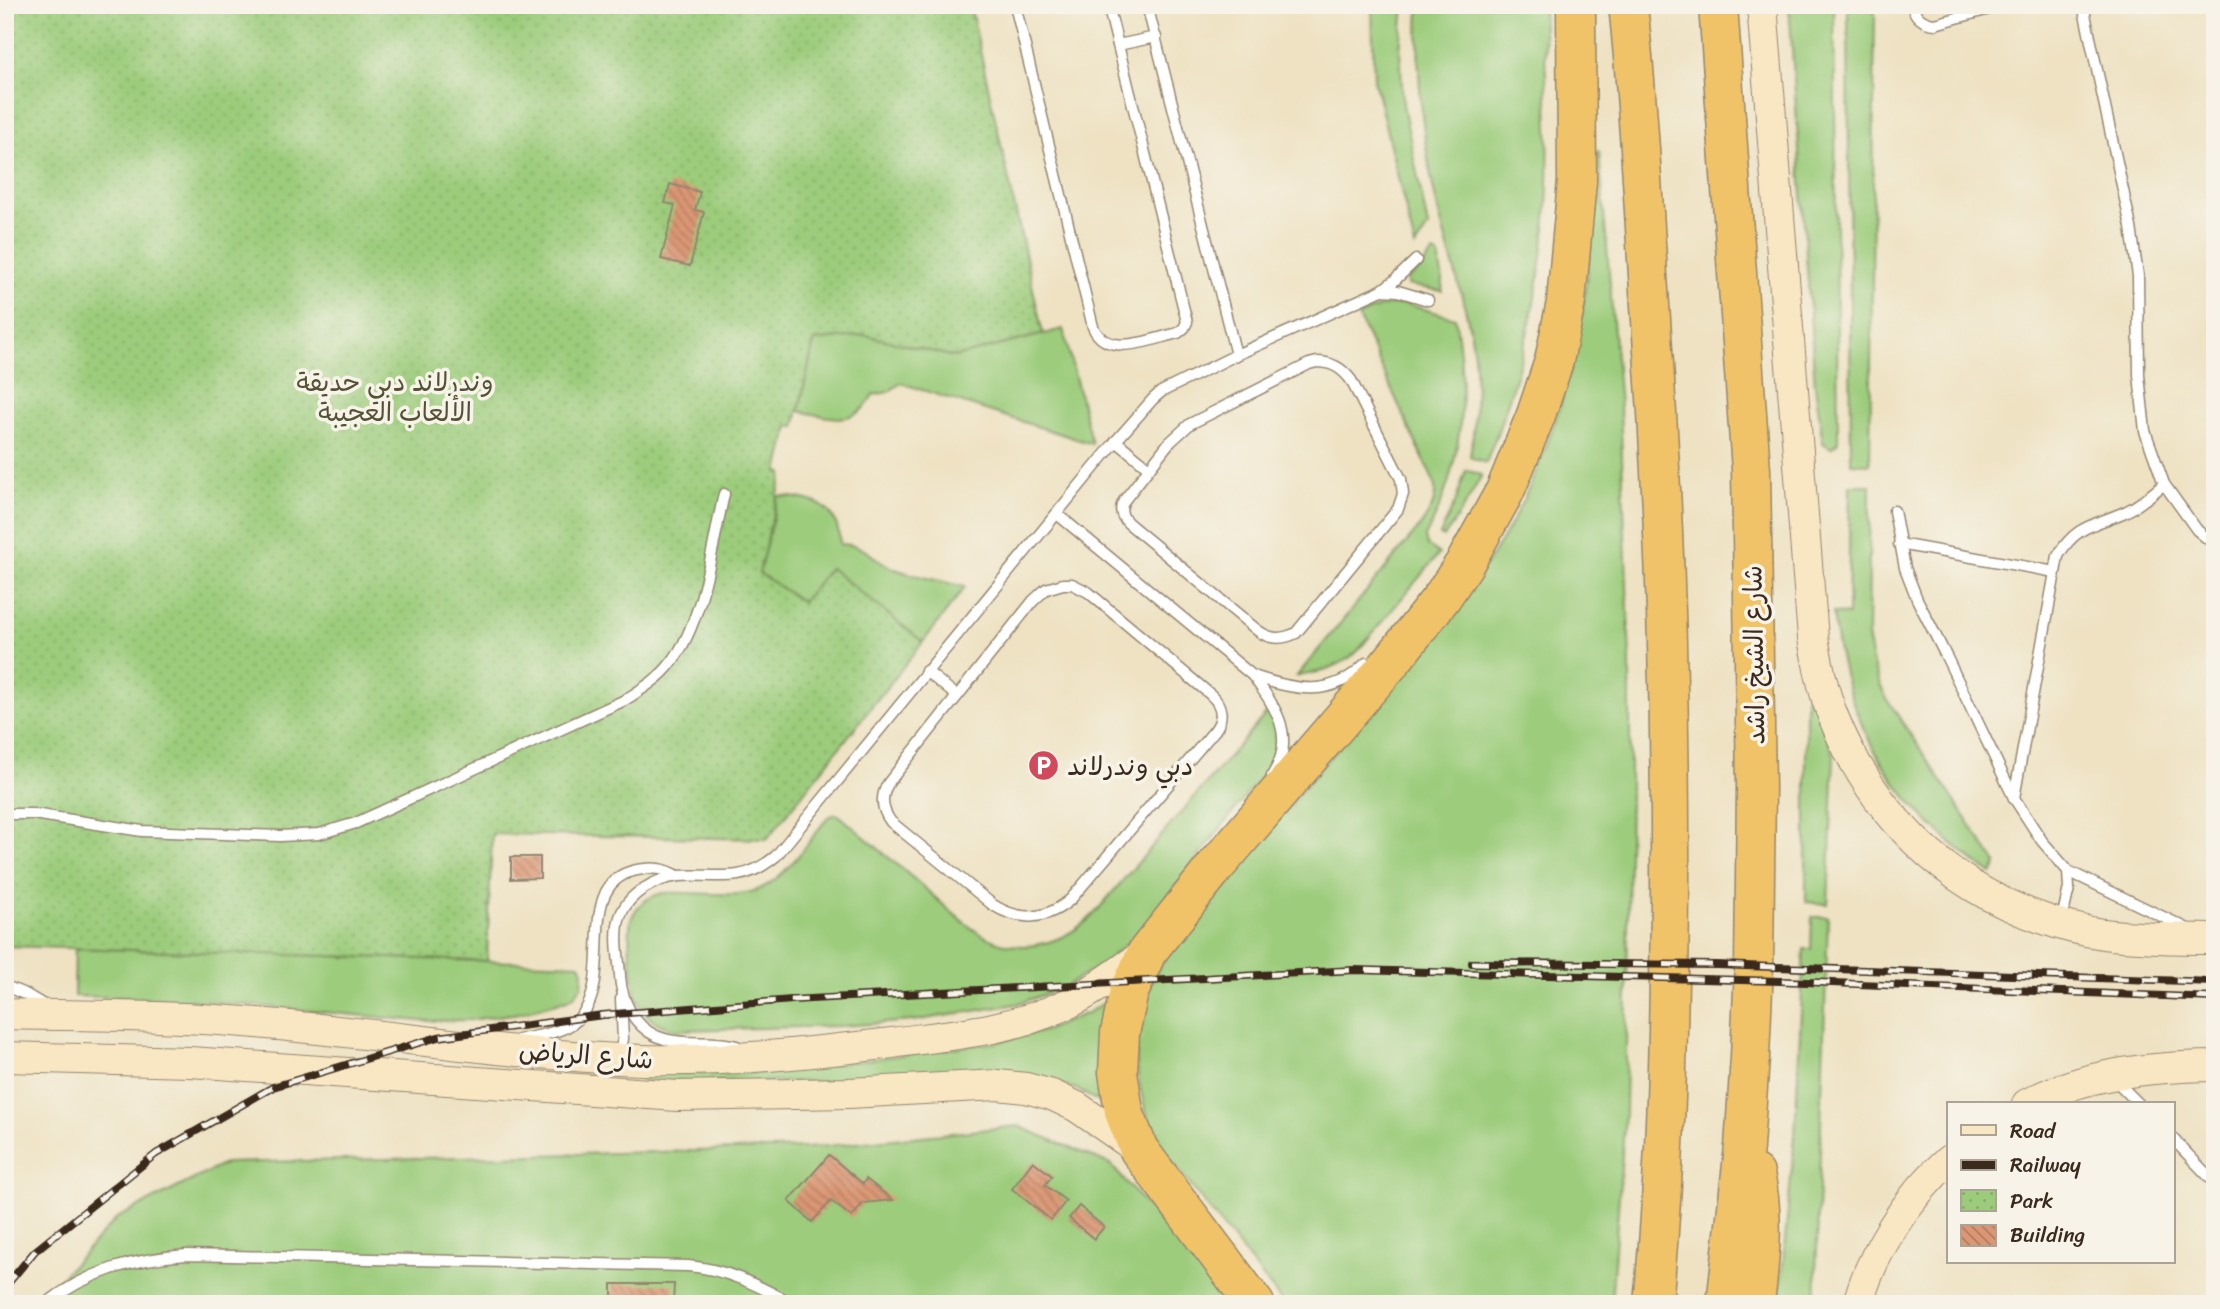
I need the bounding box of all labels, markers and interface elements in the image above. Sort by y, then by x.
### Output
park label: وندرلاند دبي حديقة الألعاب العجيبة [297,359,493,435]
street label: شارع الشيخ راشد [1729,565,1779,745]
place label: دبي وندرلاند [1067,743,1193,789]
parking icon: دبي وندرلاند [1027,749,1061,783]
street label: شارع الرياض [517,1027,655,1083]
legend [1947,1102,2174,1264]
text: Road [2010,1112,2057,1150]
text: Railway [2010,1146,2081,1184]
text: Park [2010,1182,2053,1220]
text: Building [2010,1216,2086,1254]

